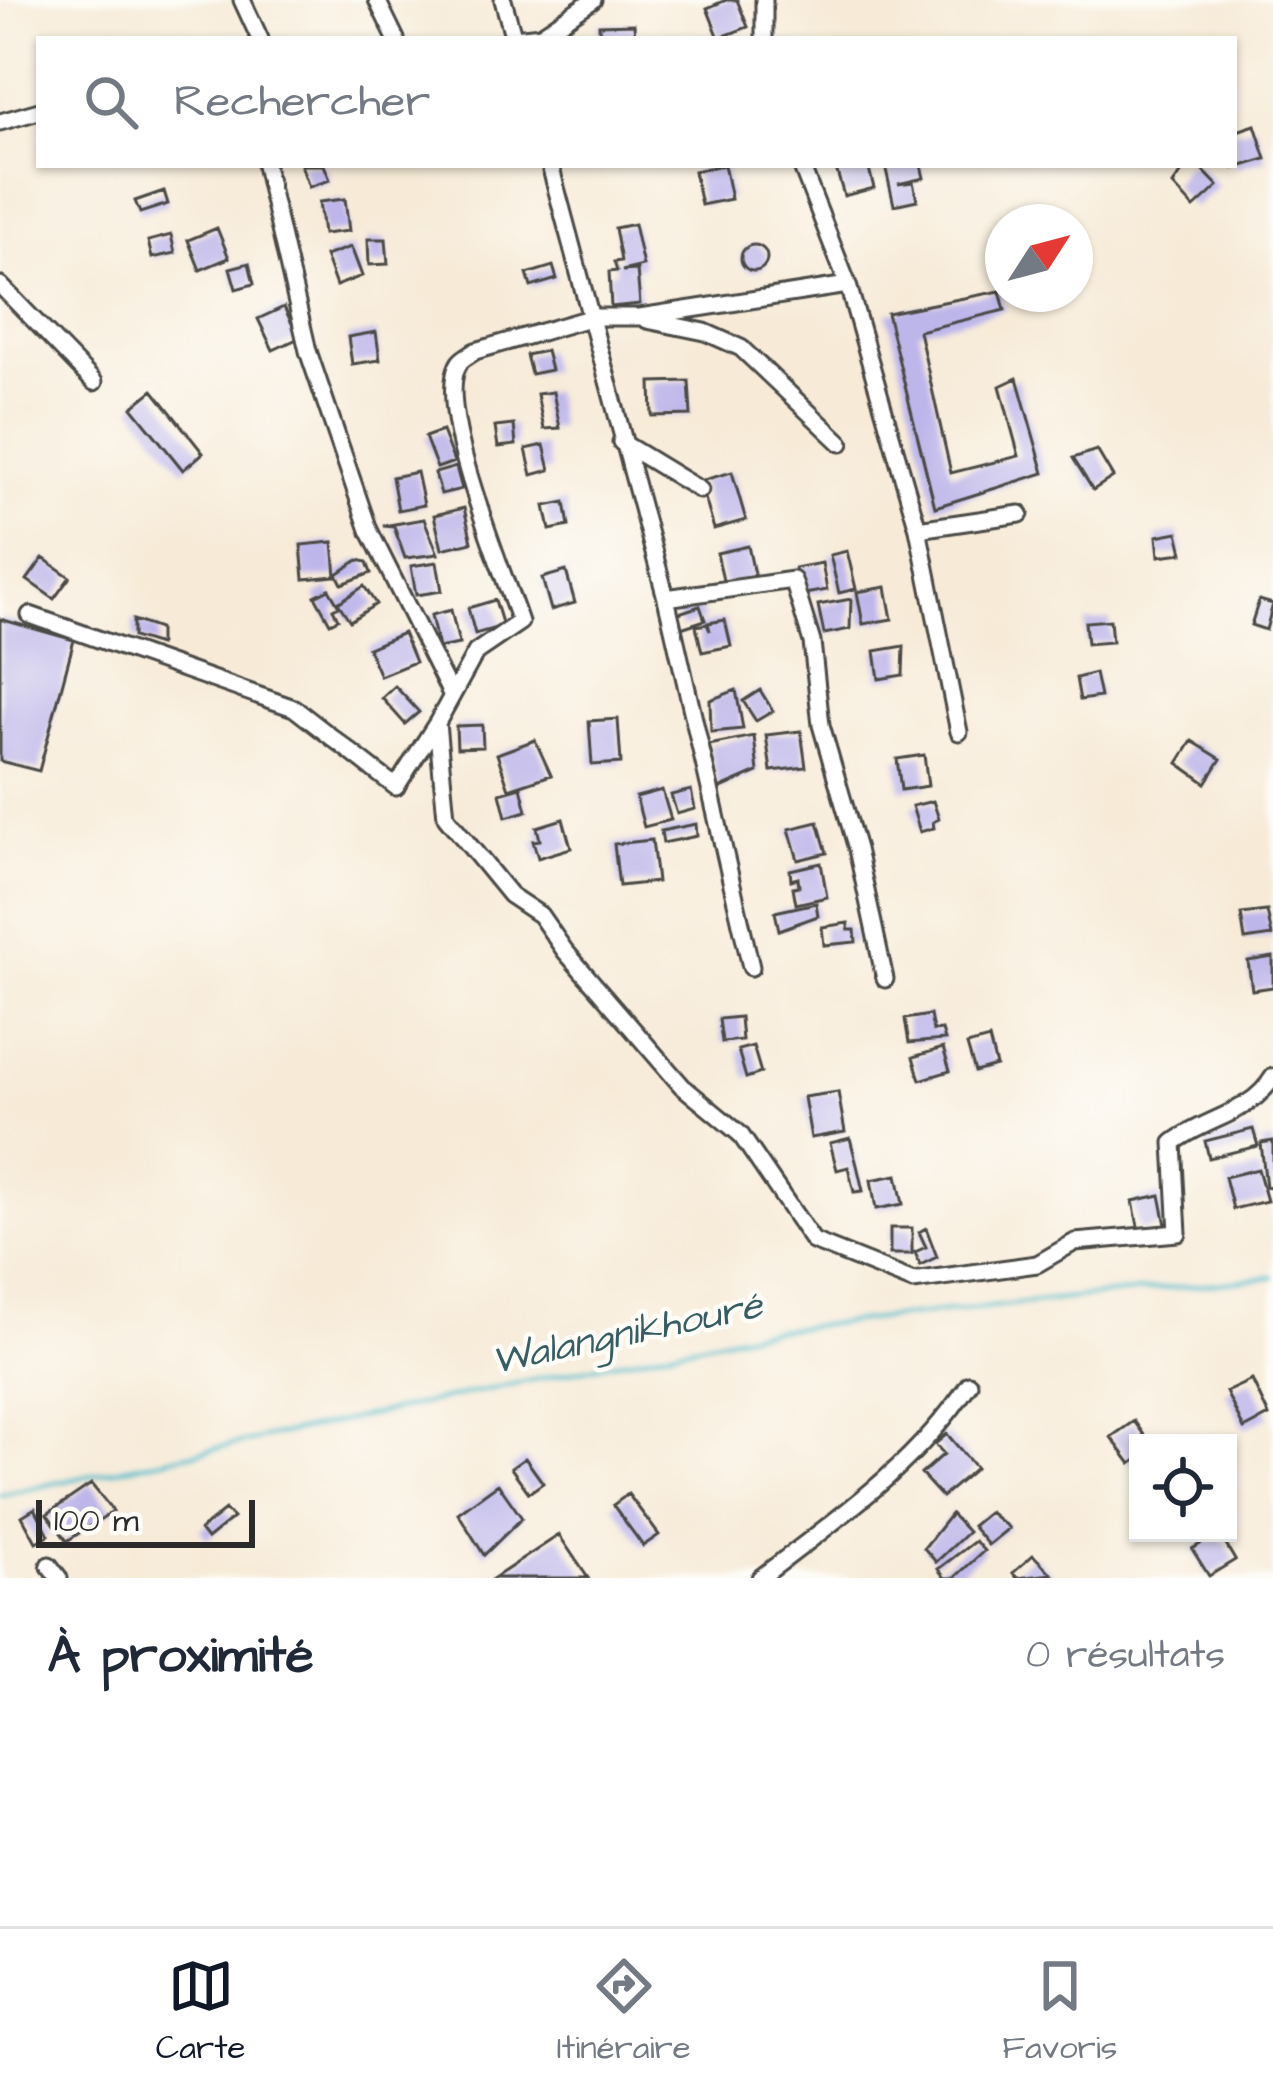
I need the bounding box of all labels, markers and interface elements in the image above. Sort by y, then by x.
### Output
search box [36,36,1237,168]
icon: search [78,69,144,135]
text: Rechercher [174,71,430,133]
north arrow [985,204,1093,312]
water label: Walangnikhouré [487,1279,769,1390]
map controls [1129,1434,1237,1542]
button: locate [1129,1434,1237,1542]
scale bar [36,1494,255,1547]
text: 100 m [54,1498,139,1544]
text: À proximité [48,1621,314,1692]
text: 0 résultats [1026,1629,1225,1683]
tab: Carte [156,1953,245,2071]
tab: Itinéraire [557,1953,691,2071]
tab: Favoris [1002,1953,1117,2071]

